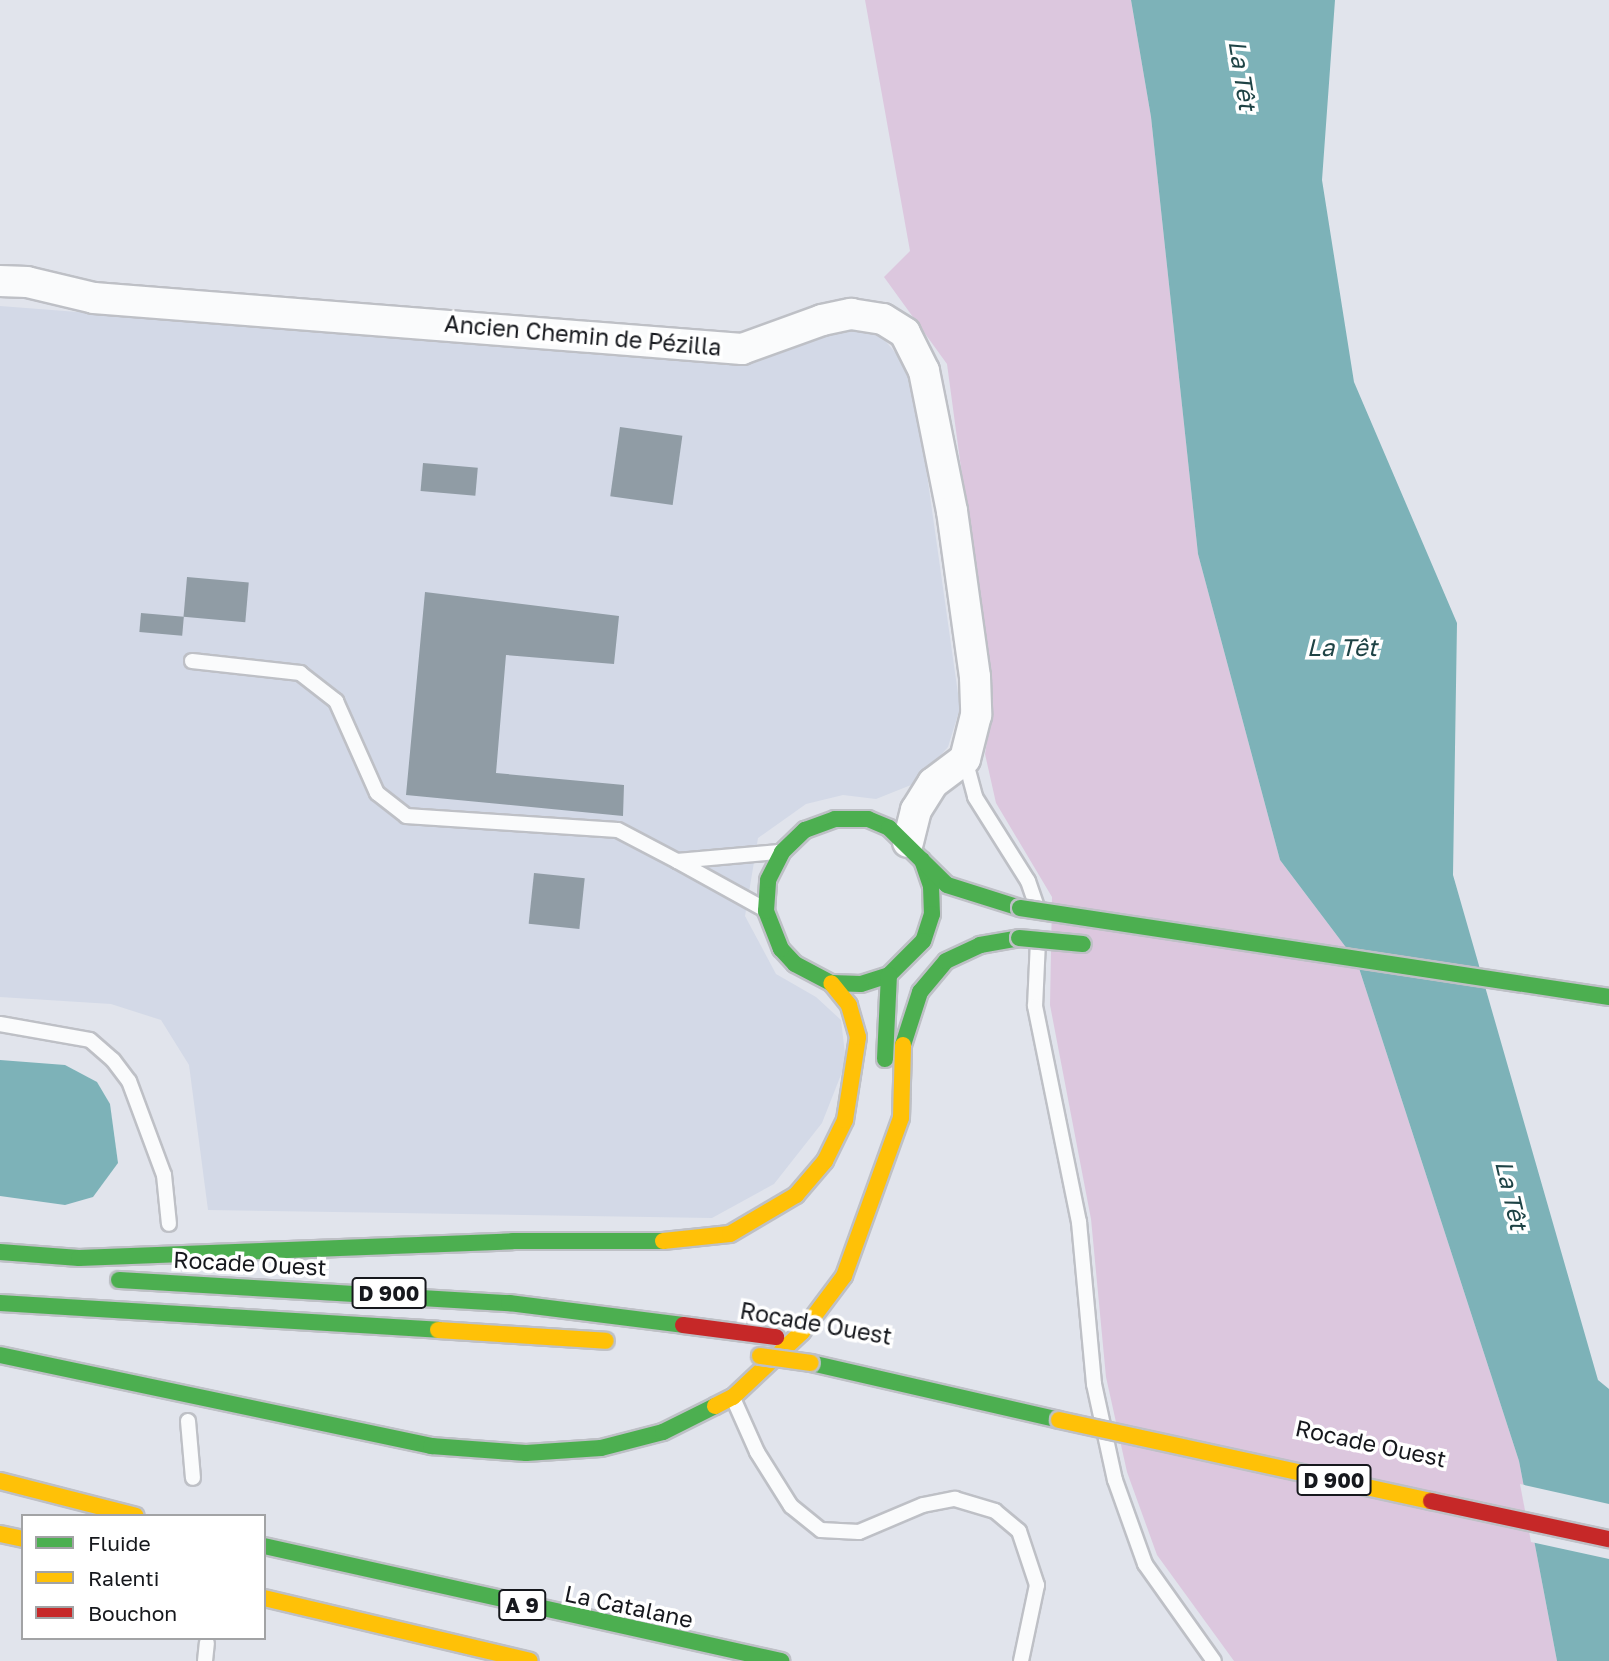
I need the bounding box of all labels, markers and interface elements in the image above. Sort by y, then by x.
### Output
water label: La Têt [1223,38,1263,112]
street label: Ancien Chemin de Pézilla [443,309,723,361]
water label: La Têt [1307,633,1377,661]
water label: La Têt [1490,1157,1534,1233]
street label: Rocade Ouest [173,1245,327,1281]
road number: D 900 [350,1276,428,1310]
street label: Rocade Ouest [738,1296,894,1350]
street label: Rocade Ouest [1293,1414,1449,1472]
road number: D 900 [1296,1462,1372,1498]
legend [21,1514,266,1640]
text: Fluide [88,1530,151,1556]
text: Ralenti [88,1565,159,1591]
street label: La Catalane [562,1579,696,1633]
road number: A 9 [498,1588,546,1622]
text: Bouchon [88,1600,177,1626]

